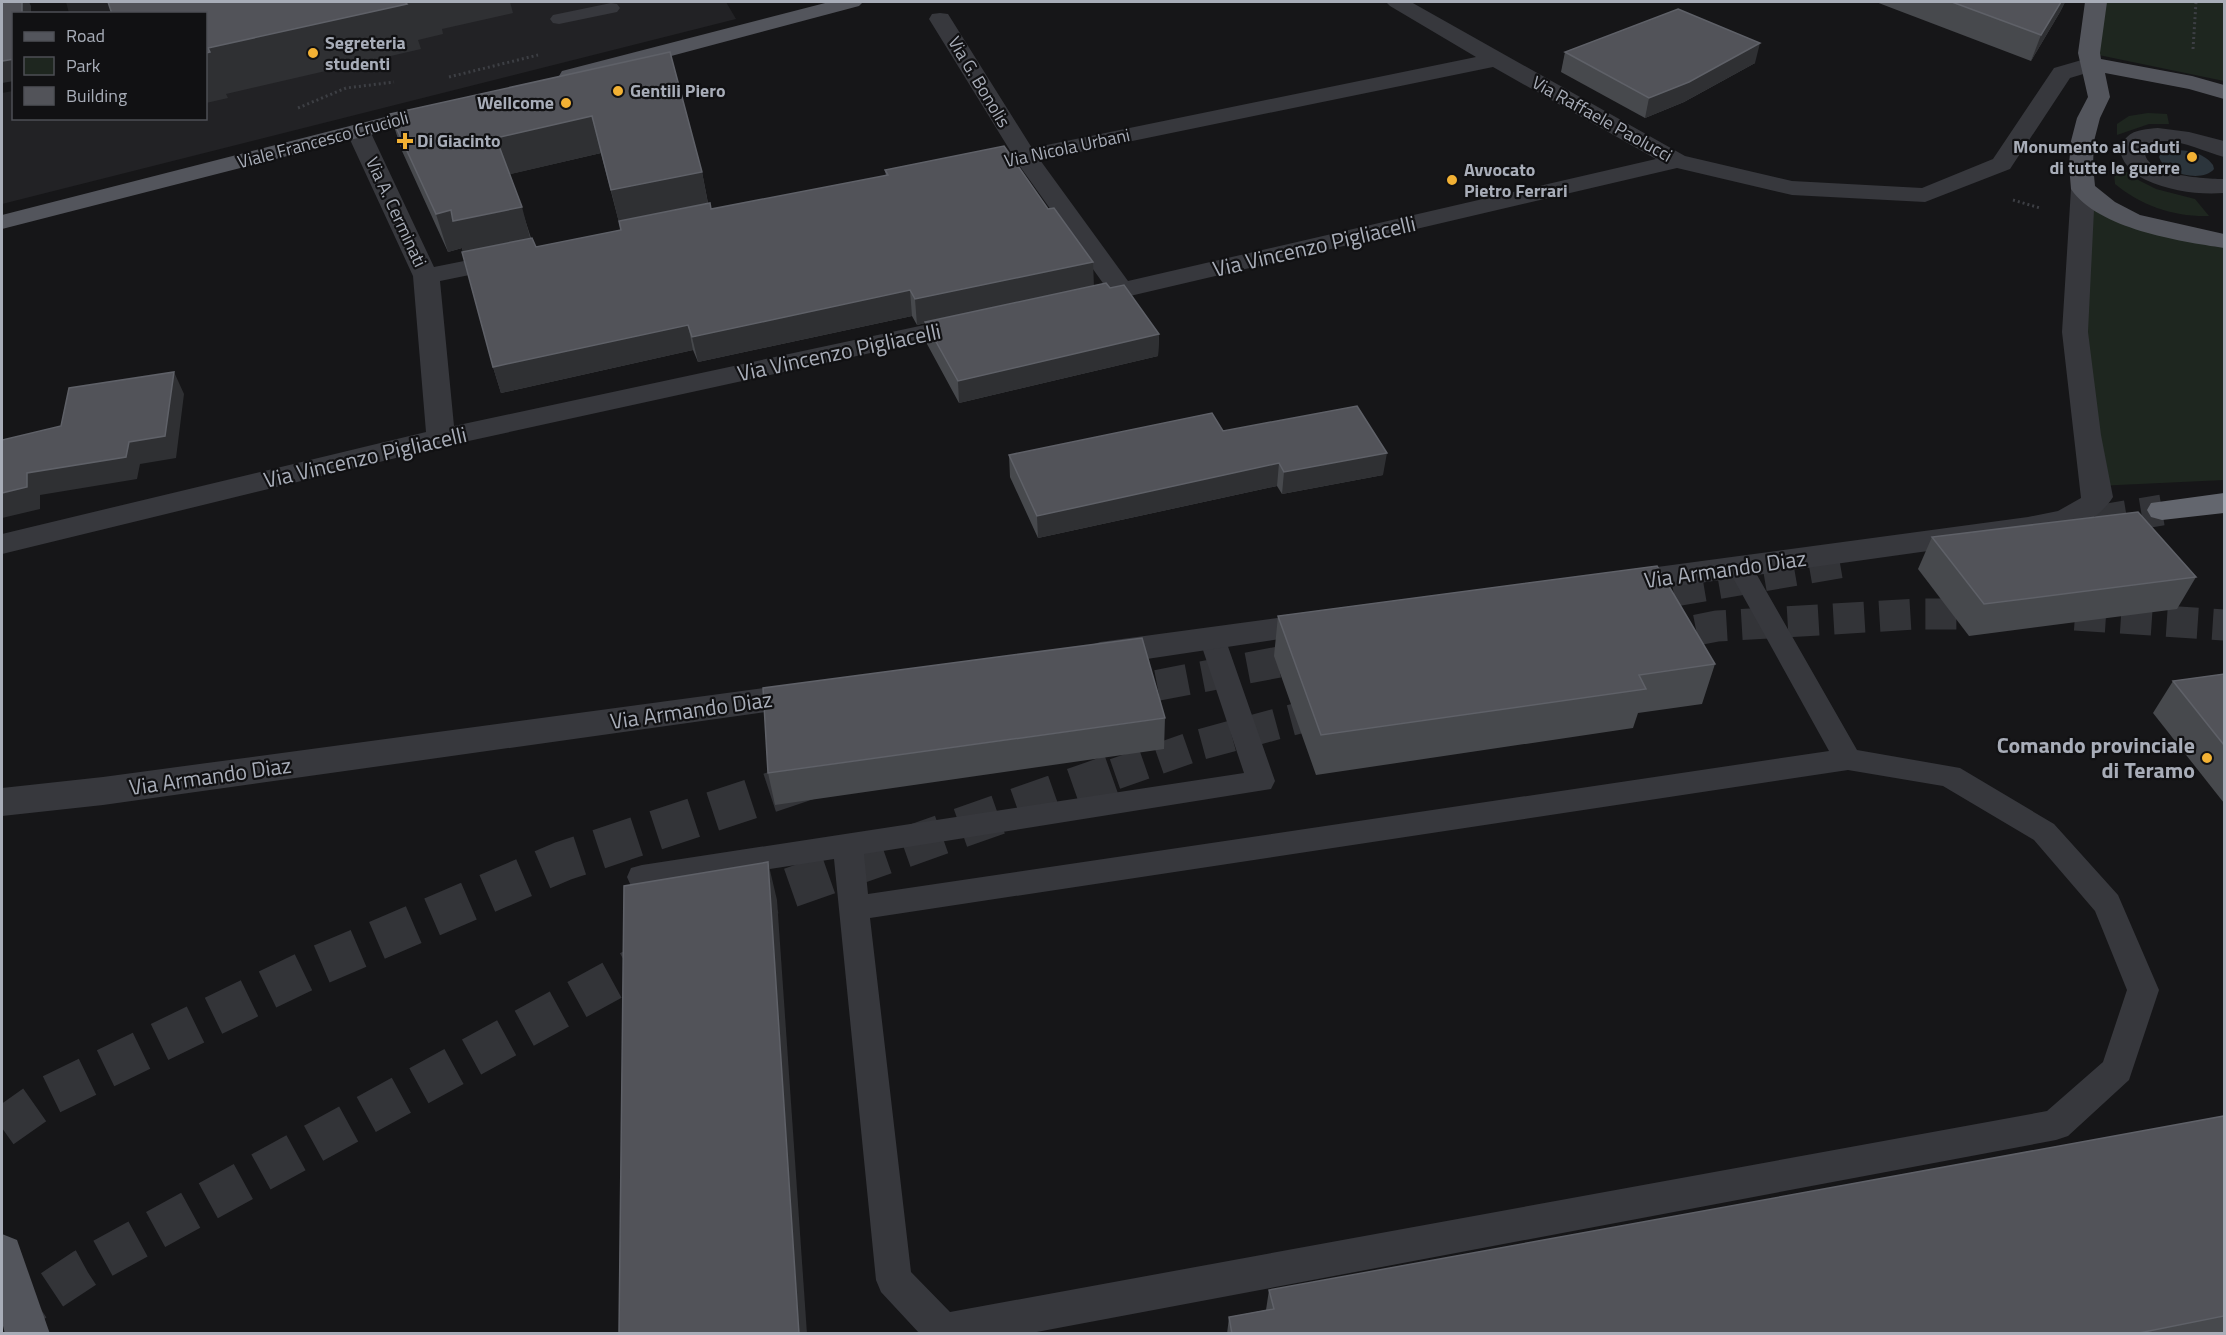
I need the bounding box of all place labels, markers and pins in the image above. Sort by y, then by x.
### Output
place label: Segreteria studenti [325,29,406,77]
marker: Segreteria studenti [306,46,320,60]
place label: Gentili Piero [630,77,726,104]
marker: Gentili Piero [611,84,625,98]
place label: Wellcome [477,89,554,116]
marker: Wellcome [559,96,573,110]
place label: Di Giacinto [417,127,501,154]
place label: Monumento ai Caduti di tutte le guerre [2013,133,2180,181]
marker: Di Giacinto [398,134,412,148]
marker: Monumento ai Caduti di tutte le guerre [2185,150,2199,164]
place label: Avvocato Pietro Ferrari [1464,156,1568,204]
marker: Avvocato Pietro Ferrari [1445,173,1459,187]
place label: Comando provinciale di Teramo [1997,728,2195,787]
marker: Comando provinciale di Teramo [2200,751,2214,765]

